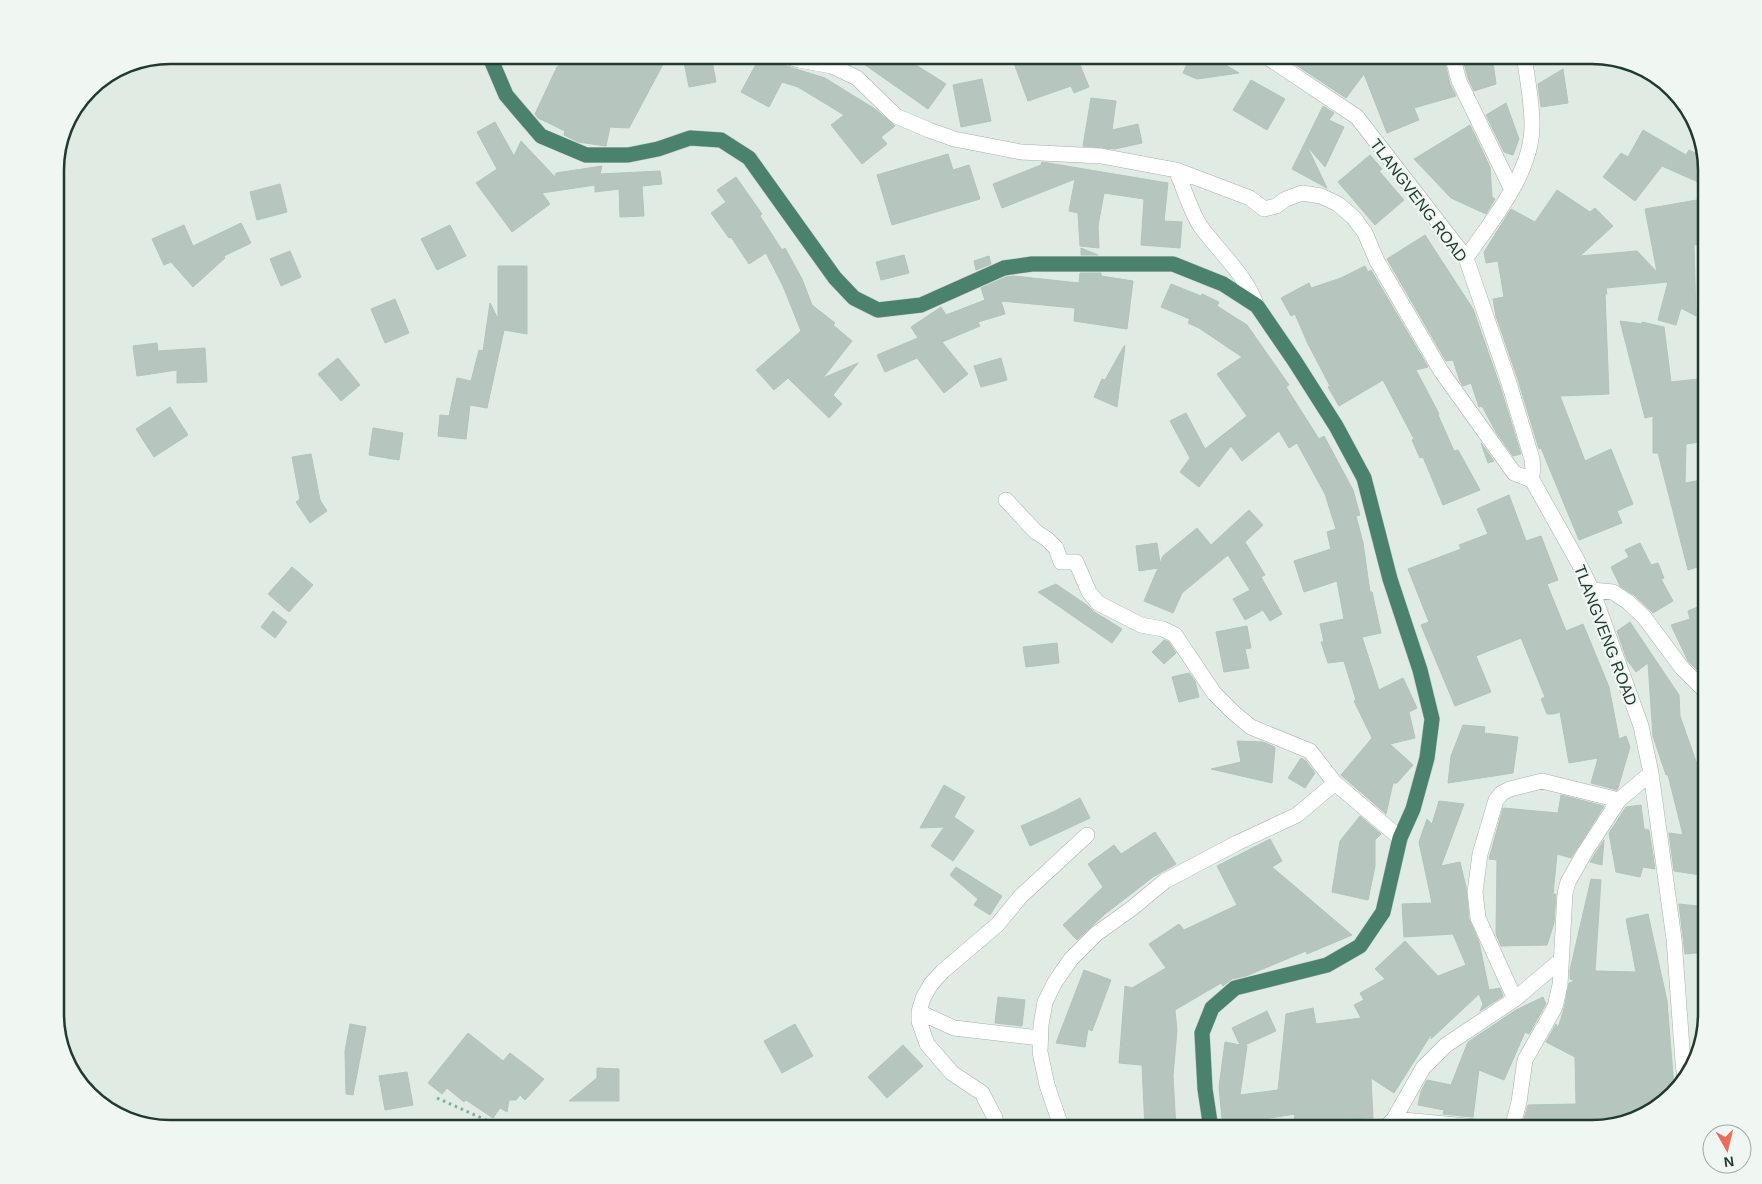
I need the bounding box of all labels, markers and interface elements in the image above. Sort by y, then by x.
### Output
street label: TLANGVENG ROAD [1367,136,1470,265]
street label: TLANGVENG ROAD [1571,562,1640,708]
north arrow [1702,1124,1752,1174]
text: N [1723,1153,1735,1171]

